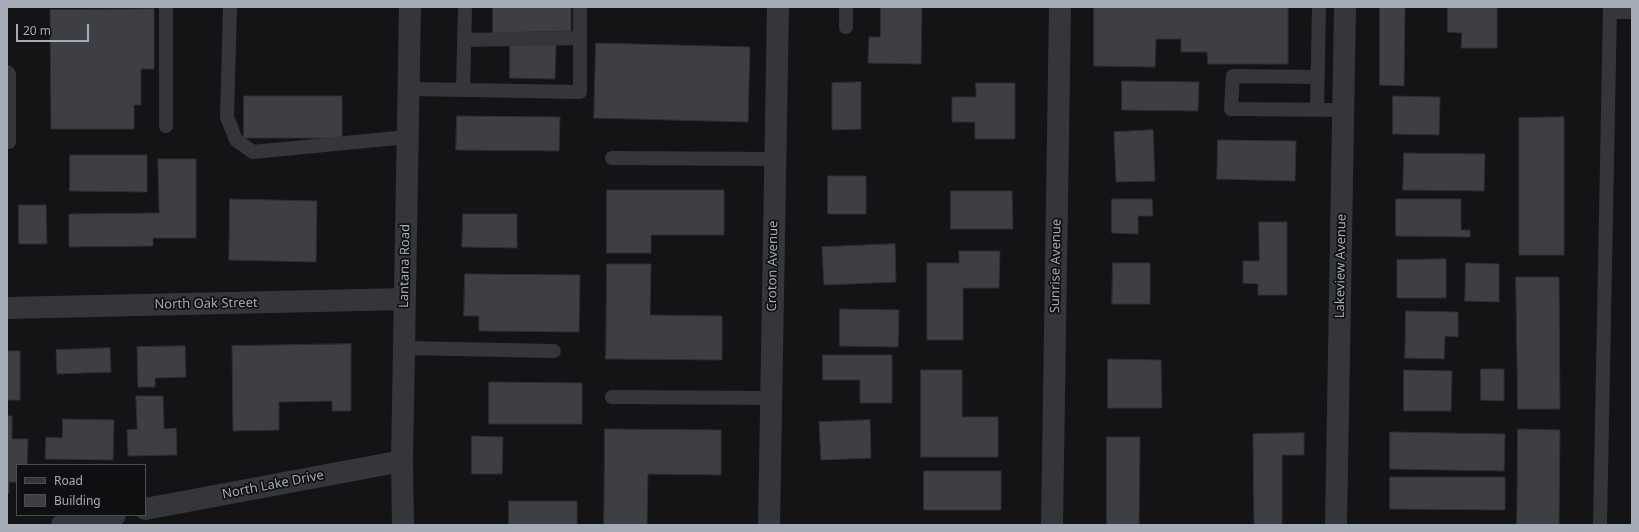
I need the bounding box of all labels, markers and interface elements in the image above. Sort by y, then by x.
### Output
scale bar [18,16,91,42]
text: 20 m [23,22,51,39]
street label: Lakeview Avenue [1332,214,1350,318]
street label: Sunrise Avenue [1047,219,1065,313]
street label: Croton Avenue [764,220,782,312]
street label: Lantana Road [396,224,414,308]
street label: North Oak Street [154,295,258,313]
legend [16,464,146,516]
street label: North Lake Drive [221,468,325,502]
text: Road [54,472,83,489]
text: Building [54,492,101,509]

